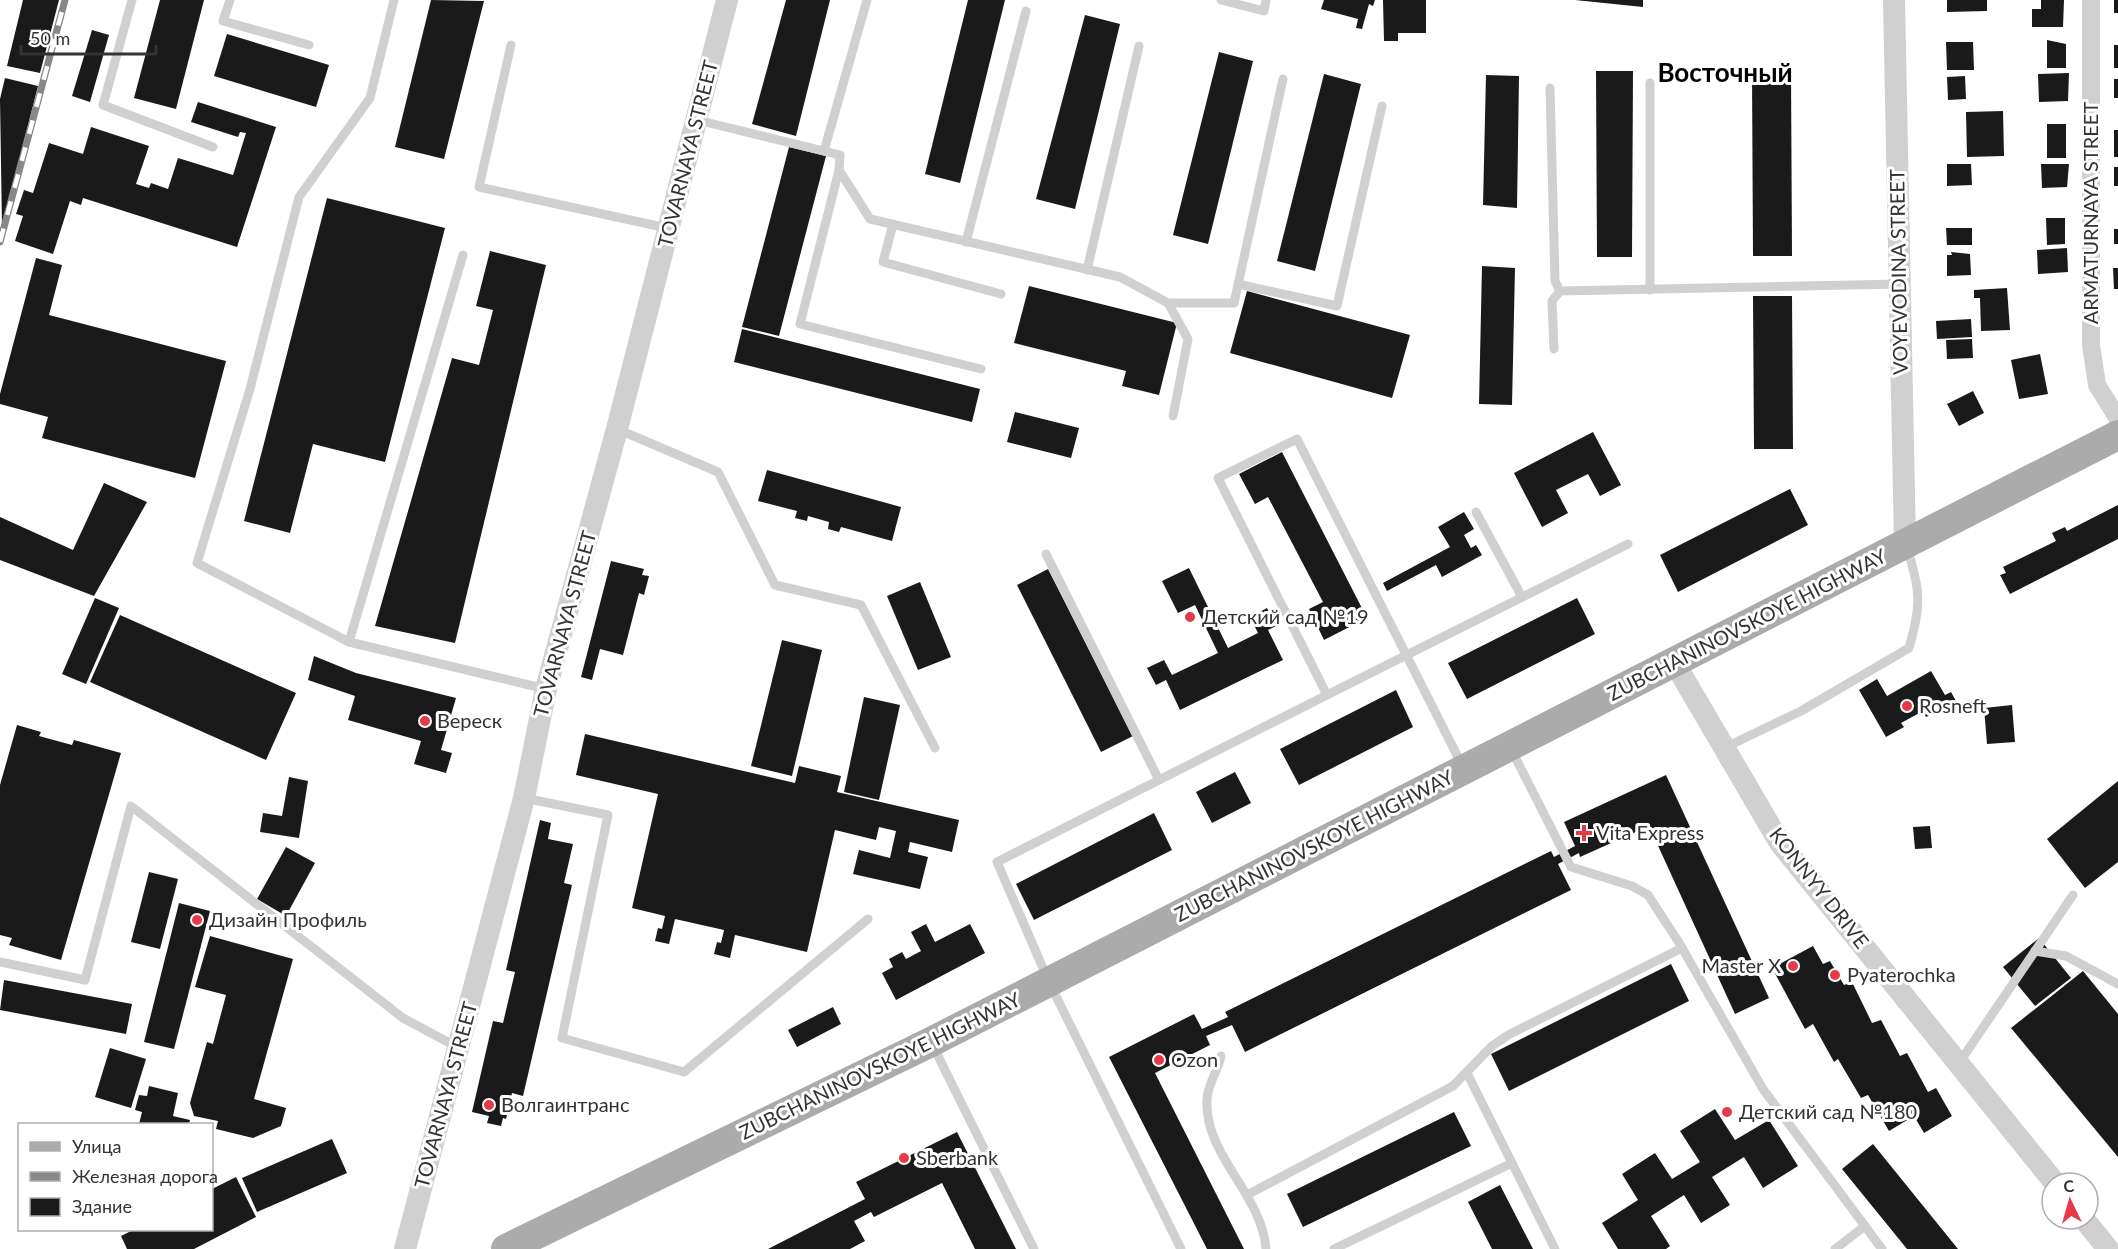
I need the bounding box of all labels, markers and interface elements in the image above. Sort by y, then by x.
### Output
scale bar [21,18,156,56]
text: 50 m [30,27,70,49]
district label: Восточный [1657,56,1793,88]
street label: TOVARNAYA STREET [652,58,722,250]
street label: ARMATURNAYA STREET [2078,102,2102,324]
street label: VOYEVODINA STREET [1884,169,1912,375]
street label: TOVARNAYA STREET [528,528,601,720]
street label: ZUBCHANINOVSKOYE HIGHWAY [1603,543,1890,705]
place label: Детский сад №19 [1202,604,1369,628]
marker: Детский сад №19 [1183,610,1197,624]
place label: Rosneft [1919,693,1987,717]
marker: Rosneft [1900,699,1914,713]
place label: Вереск [437,708,503,732]
marker: Вереск [418,714,432,728]
street label: ZUBCHANINOVSKOYE HIGHWAY [1170,764,1457,926]
place label: Vita Express [1596,820,1704,844]
street label: KONNYY DRIVE [1765,822,1874,953]
marker: Vita Express [1577,826,1591,840]
place label: Дизайн Профиль [209,907,367,931]
marker: Дизайн Профиль [190,913,204,927]
place label: Master X [1701,953,1781,977]
marker: Master X [1786,959,1800,973]
place label: Pyaterochka [1847,962,1956,986]
marker: Pyaterochka [1828,968,1842,982]
street label: ZUBCHANINOVSKOYE HIGHWAY [735,986,1024,1144]
street label: TOVARNAYA STREET [409,999,482,1191]
place label: Ozon [1171,1047,1218,1071]
marker: Ozon [1152,1053,1166,1067]
place label: Волгаинтранс [501,1092,630,1116]
marker: Волгаинтранс [482,1098,496,1112]
place label: Детский сад №180 [1739,1099,1917,1123]
marker: Детский сад №180 [1720,1105,1734,1119]
legend [18,1123,213,1231]
text: Улица [72,1135,122,1157]
place label: Sberbank [916,1145,999,1169]
marker: Sberbank [897,1151,911,1165]
text: Железная дорога [72,1165,218,1187]
north arrow [2040,1171,2100,1231]
text: С [2063,1176,2075,1195]
text: Здание [72,1195,132,1217]

